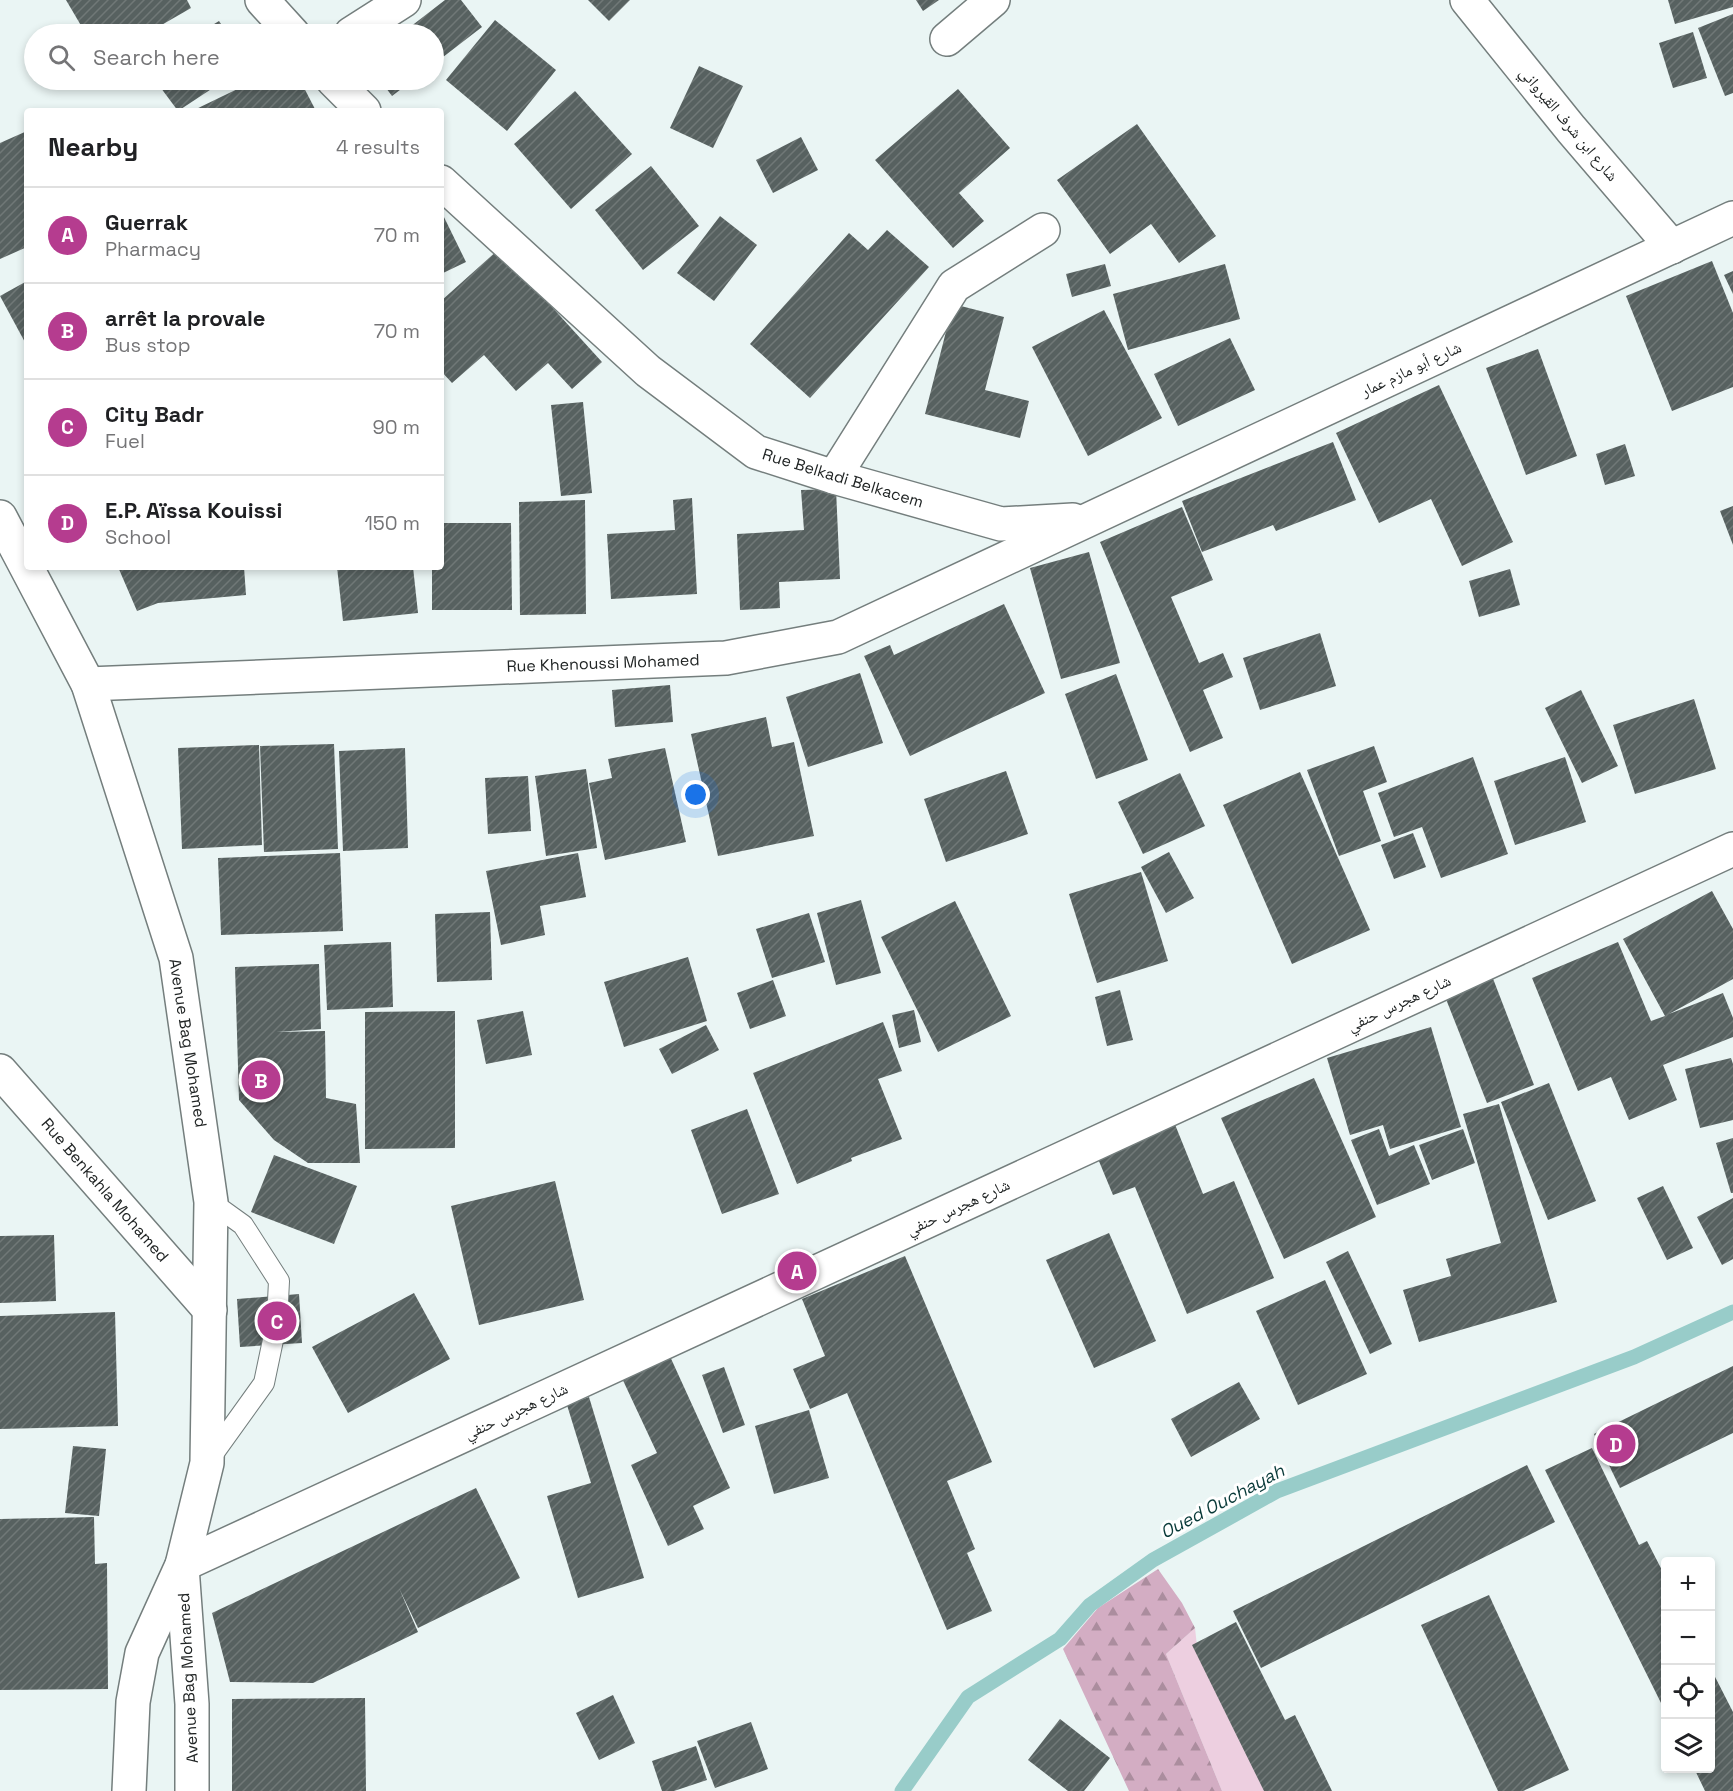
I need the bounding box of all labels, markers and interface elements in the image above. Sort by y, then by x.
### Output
search box [24,24,444,90]
icon: search [45,41,78,74]
text: Search here [93,43,220,71]
street label: شارع ابن شرف القيرواني [1513,62,1623,187]
text: Nearby [48,130,138,164]
text: 4 results [336,134,420,160]
text: Guerrak [105,208,188,236]
text: A [61,222,74,248]
text: 70 m [374,222,420,248]
text: Pharmacy [105,236,201,262]
text: arrêt la provale [105,304,265,332]
text: B [61,318,74,344]
text: 70 m [374,318,420,344]
text: Bus stop [105,332,191,358]
street label: شارع أبو مازم عمار [1356,337,1465,402]
text: City Badr [105,400,204,428]
text: C [61,414,74,440]
text: 90 m [373,414,420,440]
text: Fuel [105,428,145,454]
street label: Rue Belkadi Belkacem [760,443,926,513]
text: E.P. Aïssa Kouissi [105,496,282,524]
text: D [61,510,74,536]
text: 150 m [365,510,420,536]
text: School [105,524,171,550]
street label: Rue Khenoussi Mohamed [506,649,700,677]
your location [681,780,710,809]
street label: Avenue Bag Mohamed [164,957,212,1129]
street label: شارع هجرس حنفي [1344,970,1455,1038]
pin: B [242,1058,280,1102]
street label: Rue Benkahla Mohamed [37,1114,173,1266]
street label: شارع هجرس حنفي [903,1174,1014,1242]
pin: A [778,1248,816,1294]
pin: C [258,1298,296,1344]
street label: شارع هجرس حنفي [461,1378,572,1446]
pin: D [1596,1422,1636,1466]
water label: Oued Ouchayah [1156,1458,1289,1543]
map controls [1661,1557,1715,1773]
button: + [1661,1557,1715,1611]
street label: Avenue Bag Mohamed [173,1592,203,1764]
button: − [1661,1611,1715,1665]
button: locate [1661,1665,1715,1719]
button: layers [1661,1719,1715,1773]

